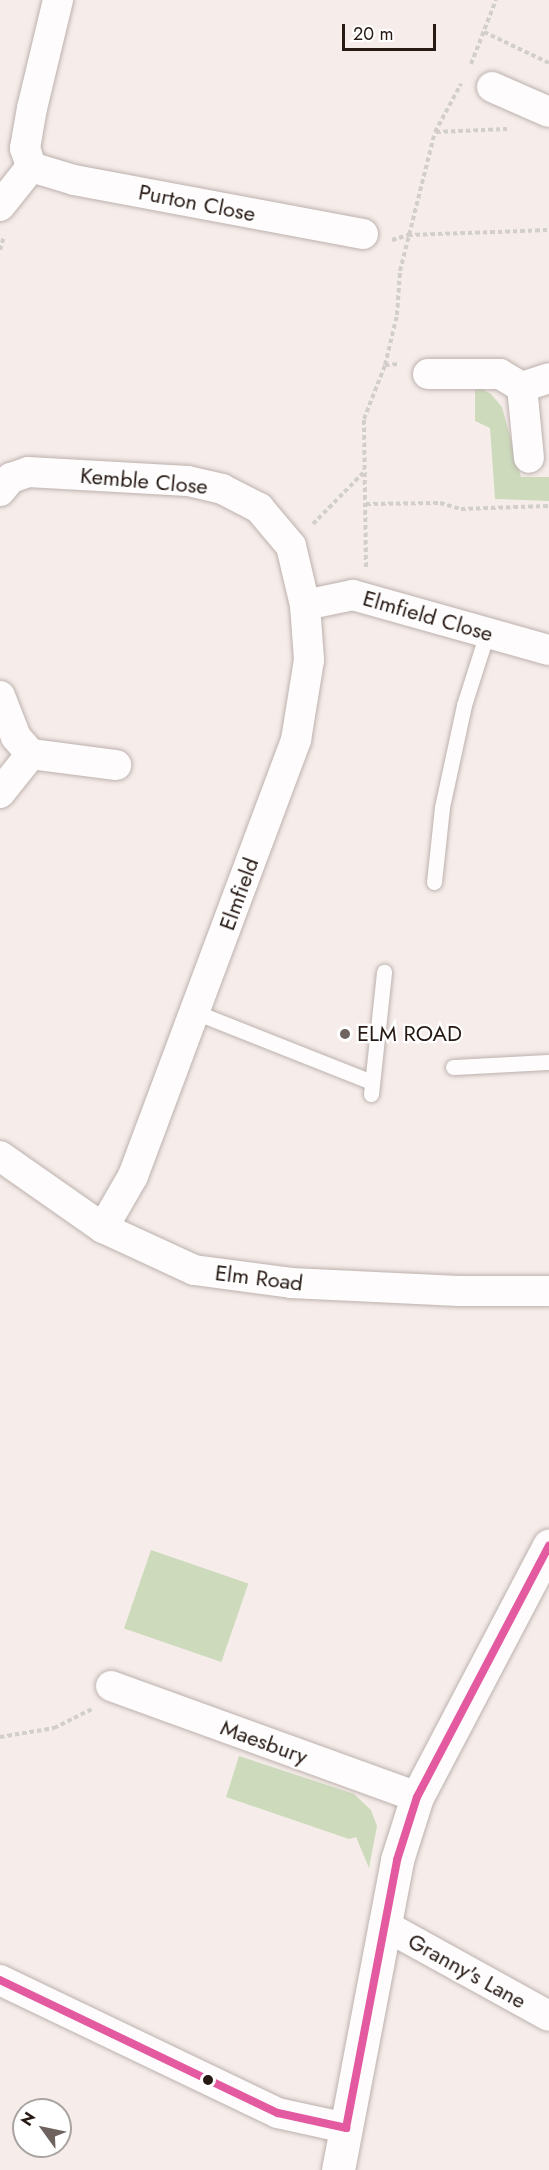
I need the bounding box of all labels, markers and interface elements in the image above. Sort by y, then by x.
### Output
scale bar [345,12,440,50]
text: 20 m [353,21,393,47]
street label: Purton Close [136,179,258,227]
street label: Kemble Close [79,462,209,500]
street label: Elmfield Close [360,585,496,647]
street label: Elmfield [214,854,264,934]
place label: ELM ROAD [357,1021,462,1047]
marker: ELM ROAD [338,1027,352,1041]
street label: Elm Road [214,1260,304,1296]
street label: Maesbury [217,1714,311,1770]
street label: Granny's Lane [403,1928,531,2014]
unlabelled marker [202,2074,214,2086]
north arrow [12,2098,72,2158]
text: N [15,2107,41,2131]

